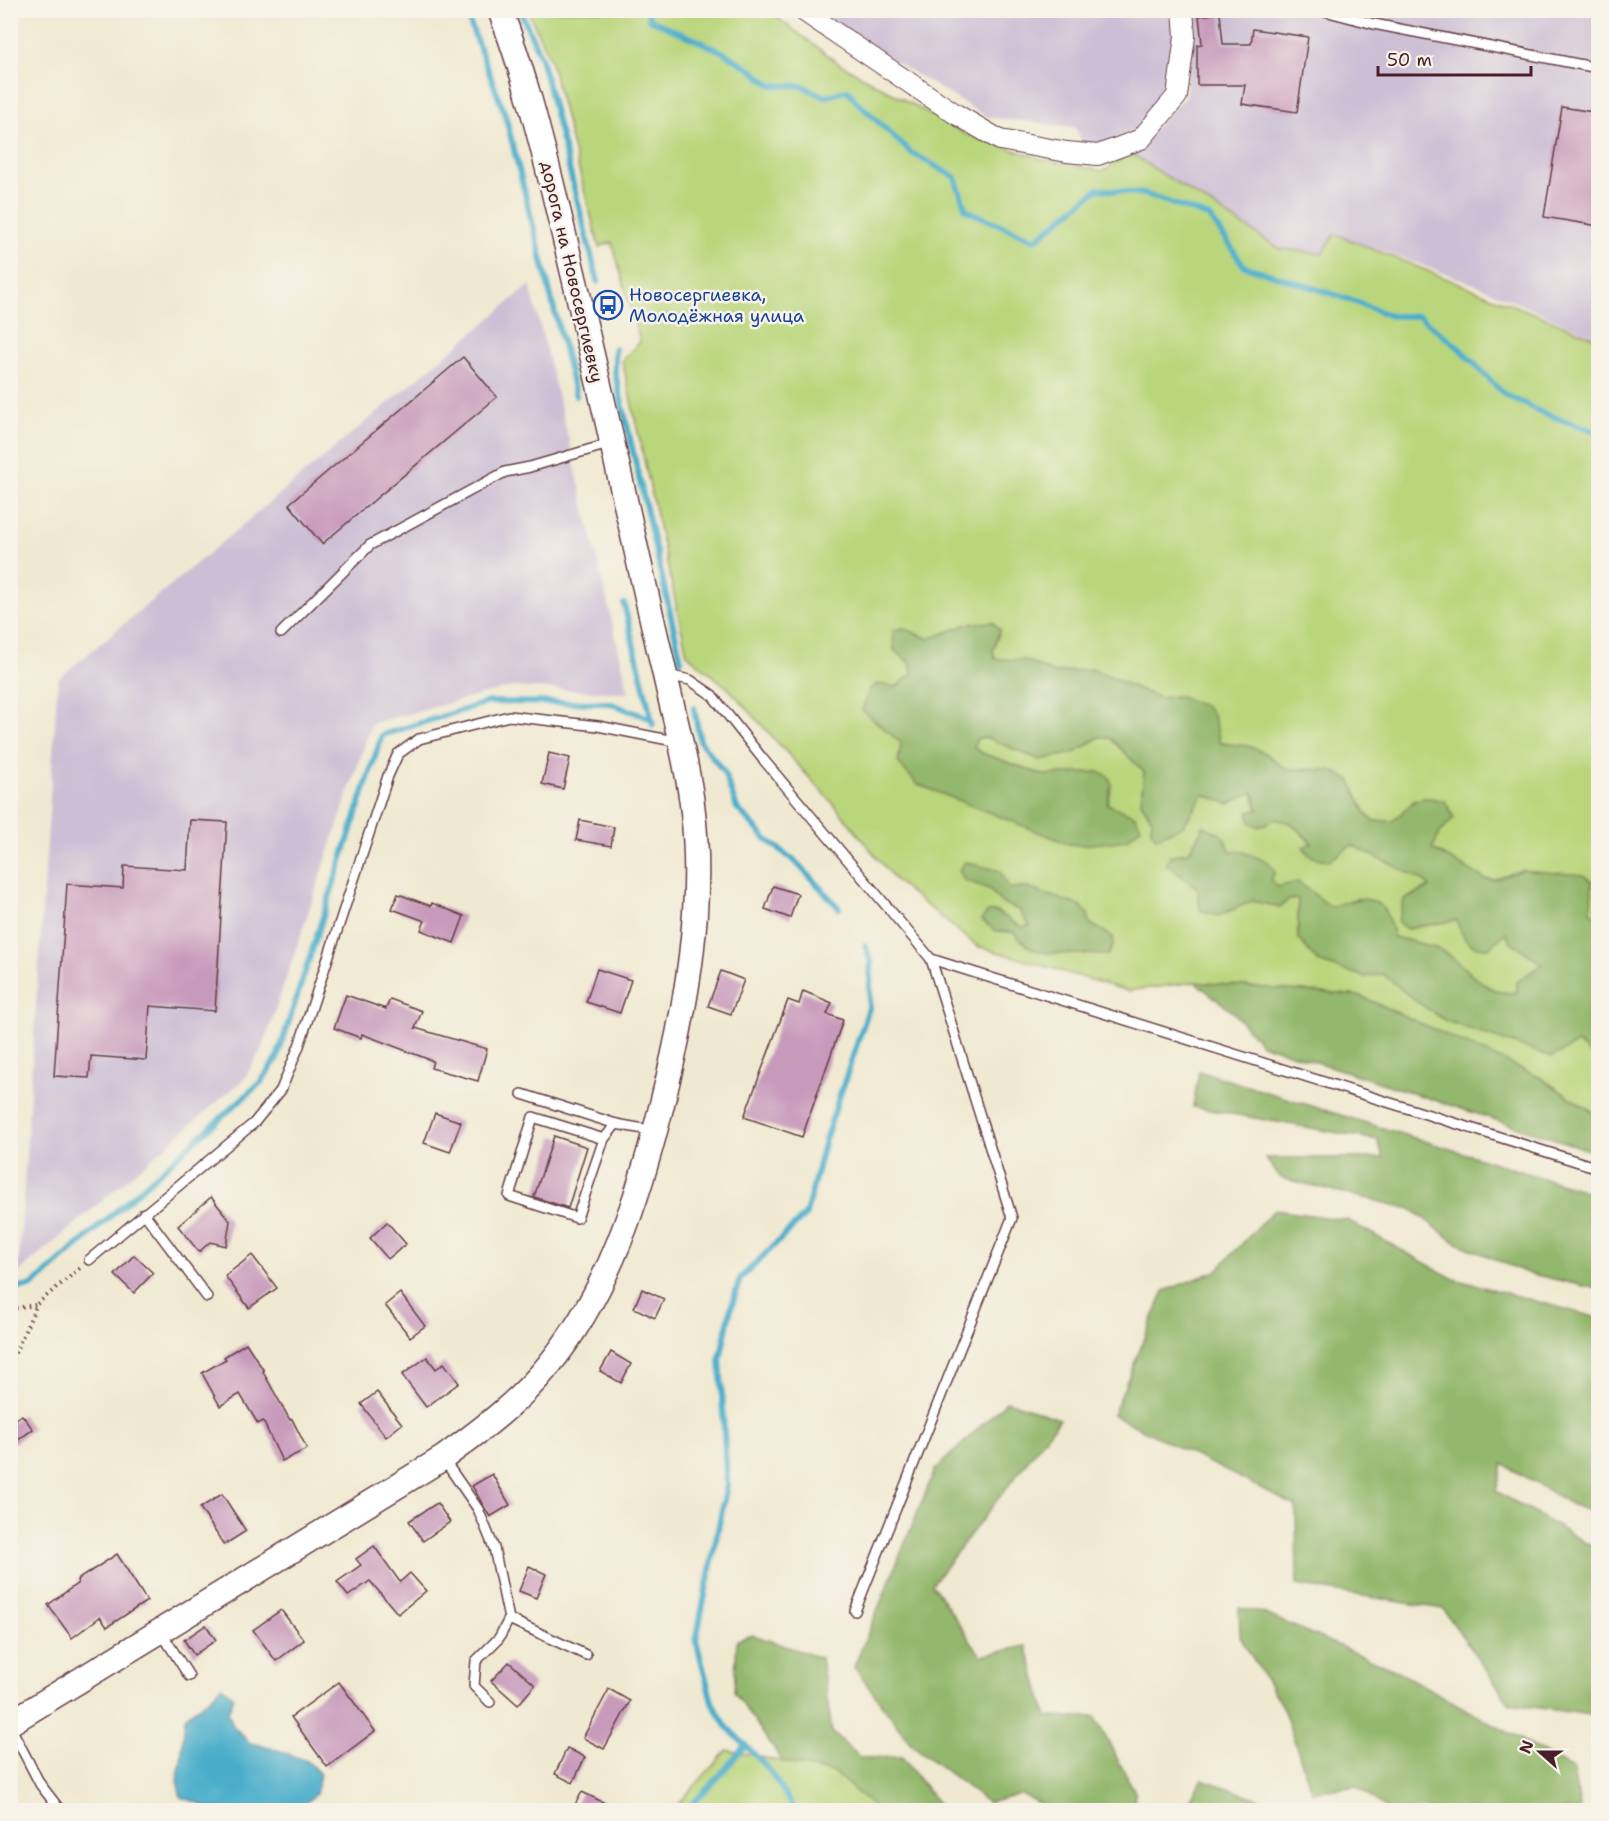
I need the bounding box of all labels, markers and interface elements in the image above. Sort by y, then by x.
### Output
scale bar [1378,39,1531,77]
text: 50 m [1387,48,1432,72]
street label: дорога на Новосергиевку [535,159,609,385]
place label: Новосергиевка, Молодёжная улица [629,283,804,328]
bus stop icon: Новосергиевка, Молодёжная улица [592,289,624,321]
north arrow [1510,1722,1570,1782]
text: N [1514,1737,1539,1756]

